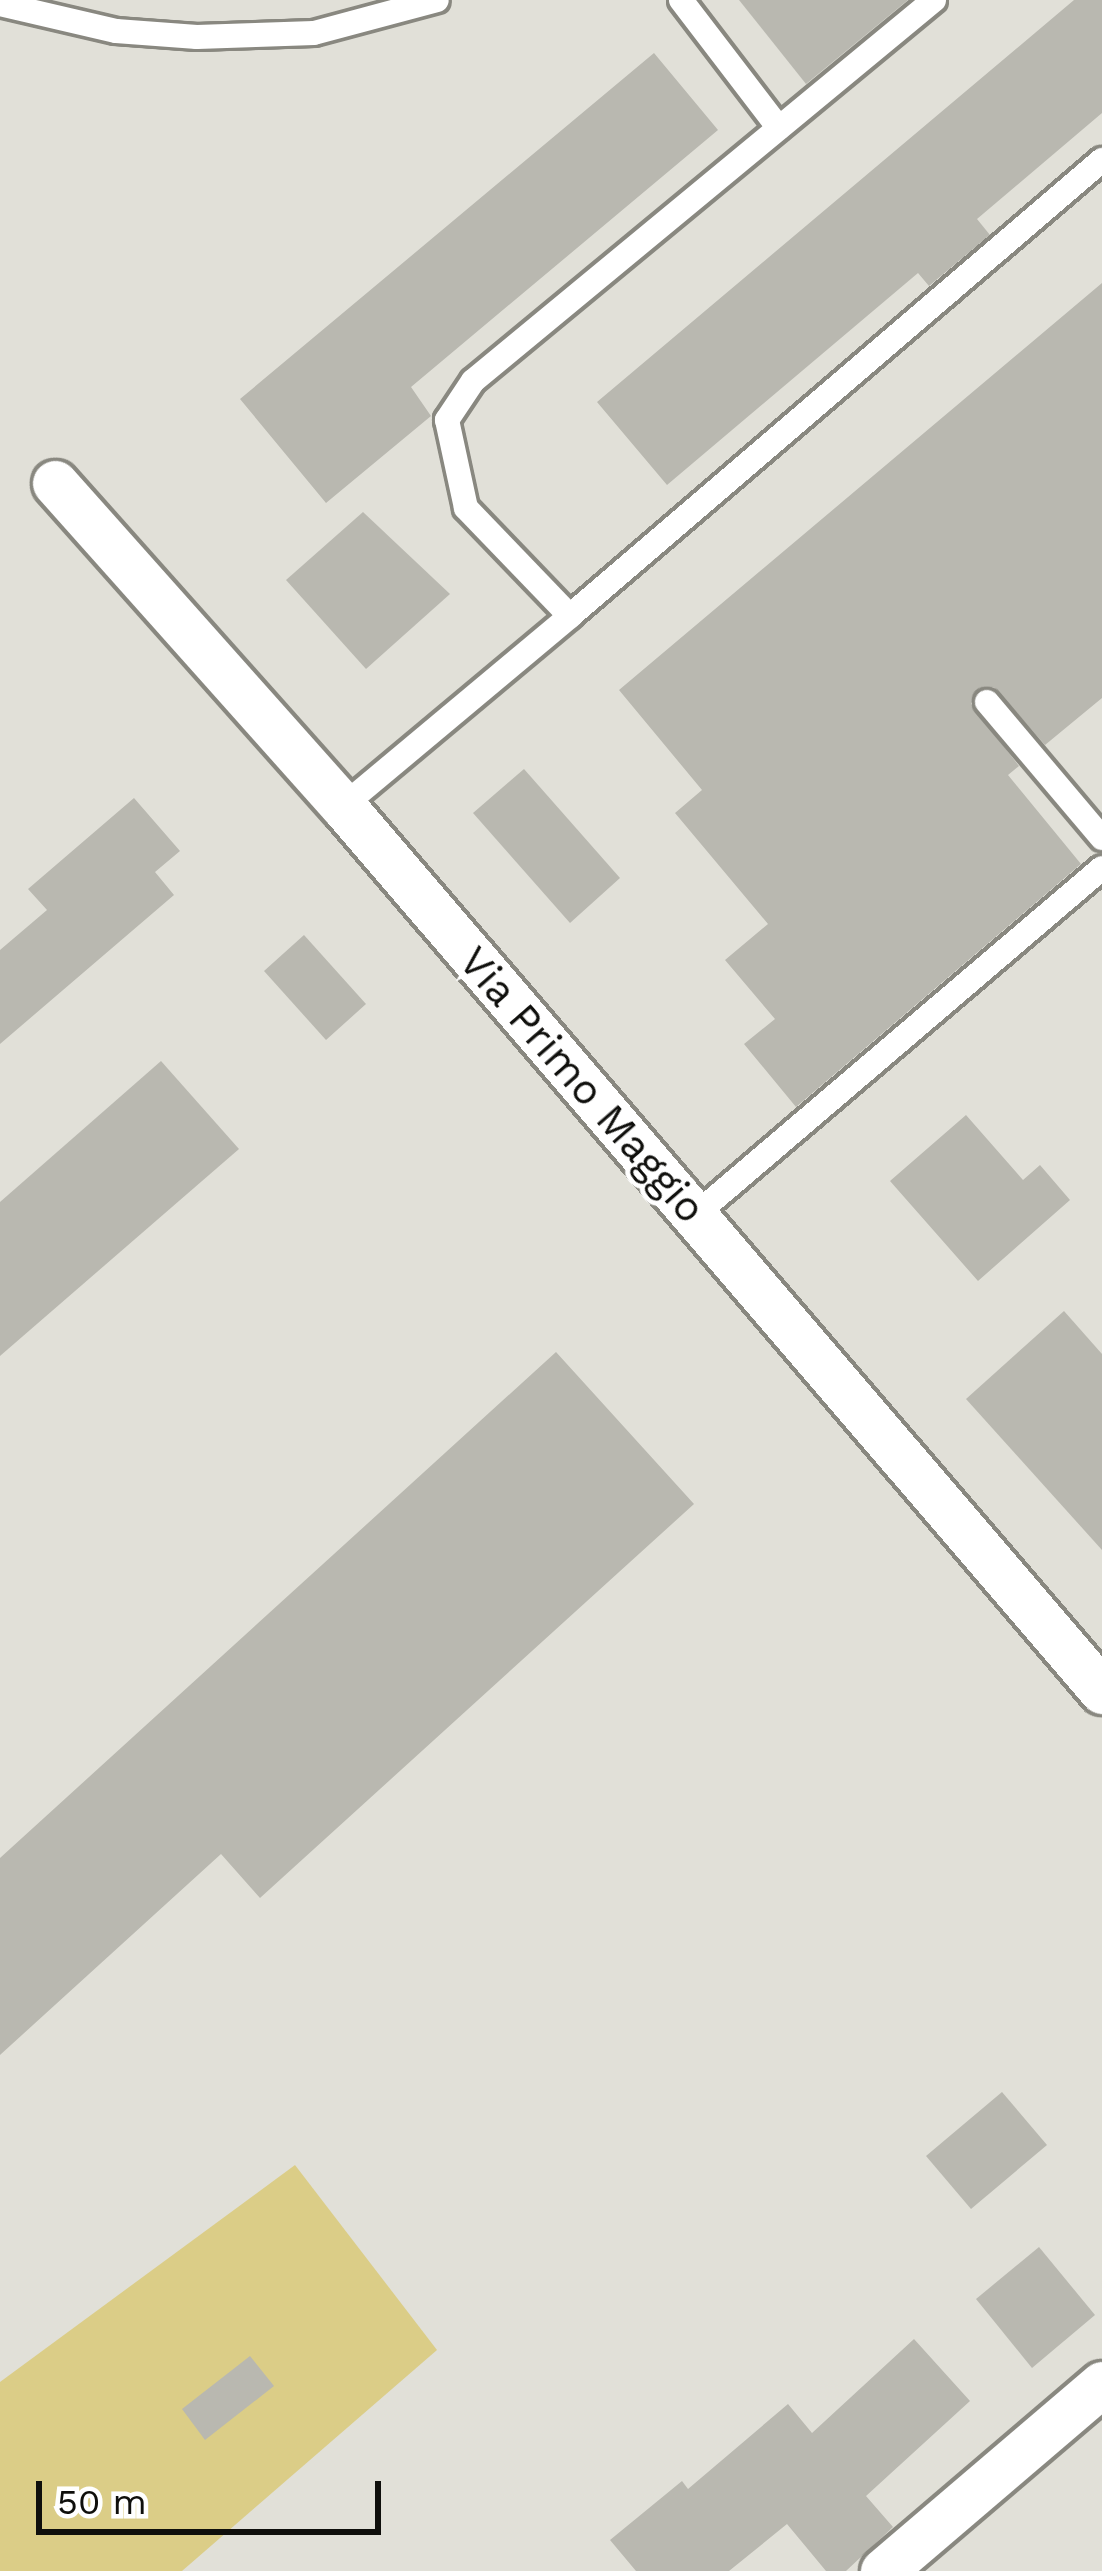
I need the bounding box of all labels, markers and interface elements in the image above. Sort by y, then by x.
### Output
street label: Via Primo Maggio [448,936,716,1234]
scale bar [42,2457,387,2531]
text: 50 m [57,2481,147,2523]

